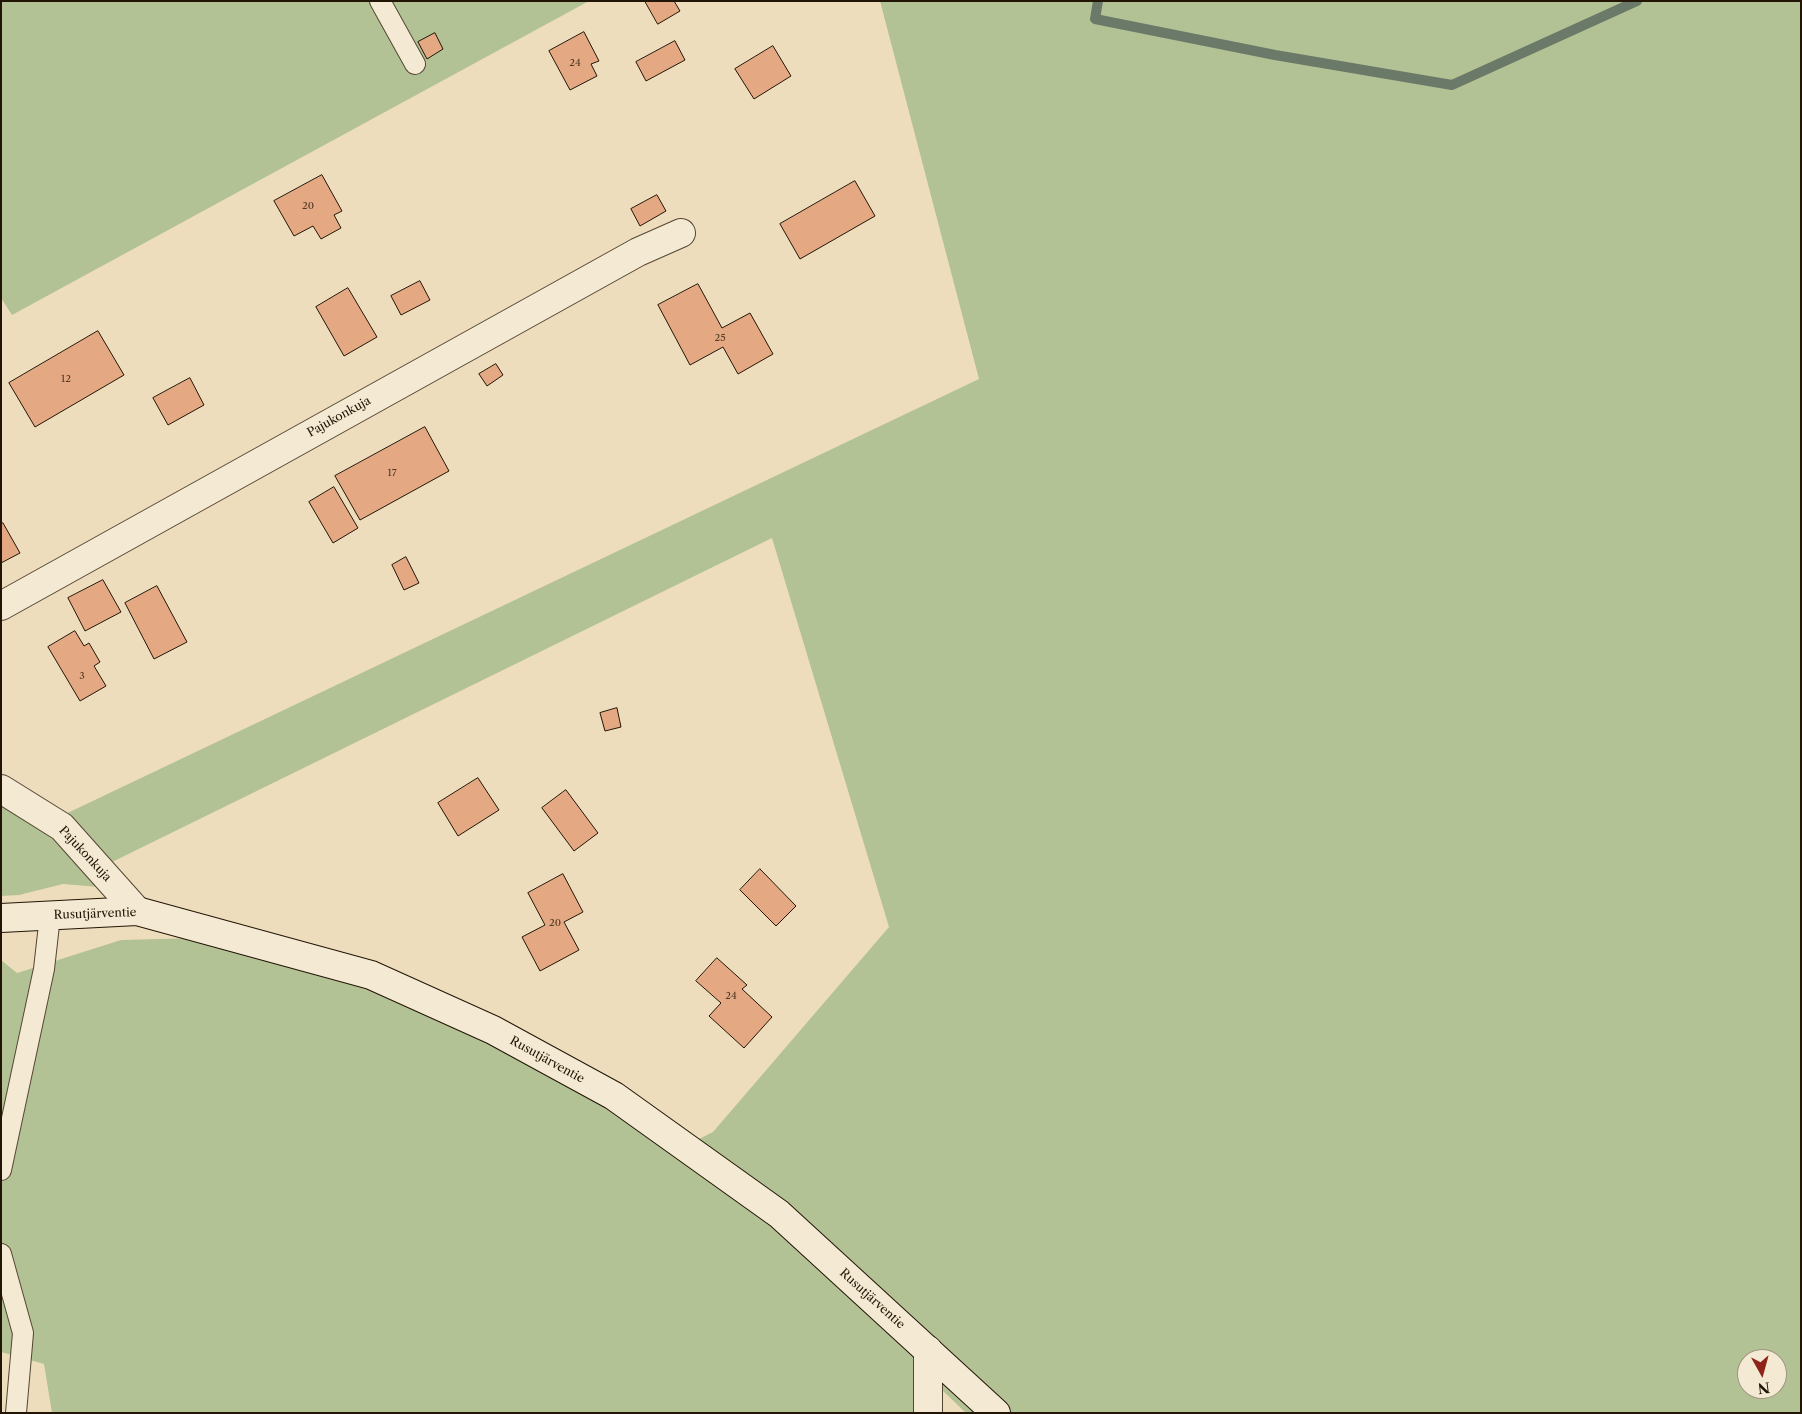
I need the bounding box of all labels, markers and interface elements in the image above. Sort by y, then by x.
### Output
house number: 24 [569,57,581,69]
house number: 20 [302,200,314,212]
house number: 25 [714,332,726,344]
house number: 12 [61,373,71,385]
street label: Pajukonkuja [305,394,373,440]
house number: 17 [387,467,397,479]
house number: 3 [79,670,85,682]
street label: Pajukonkuja [56,823,114,885]
street label: Rusutjärventie [53,905,137,923]
house number: 20 [549,917,561,929]
house number: 24 [725,990,737,1002]
street label: Rusutjärventie [507,1034,587,1086]
street label: Rusutjärventie [836,1266,908,1332]
north arrow [1737,1349,1787,1399]
text: N [1757,1378,1771,1398]

